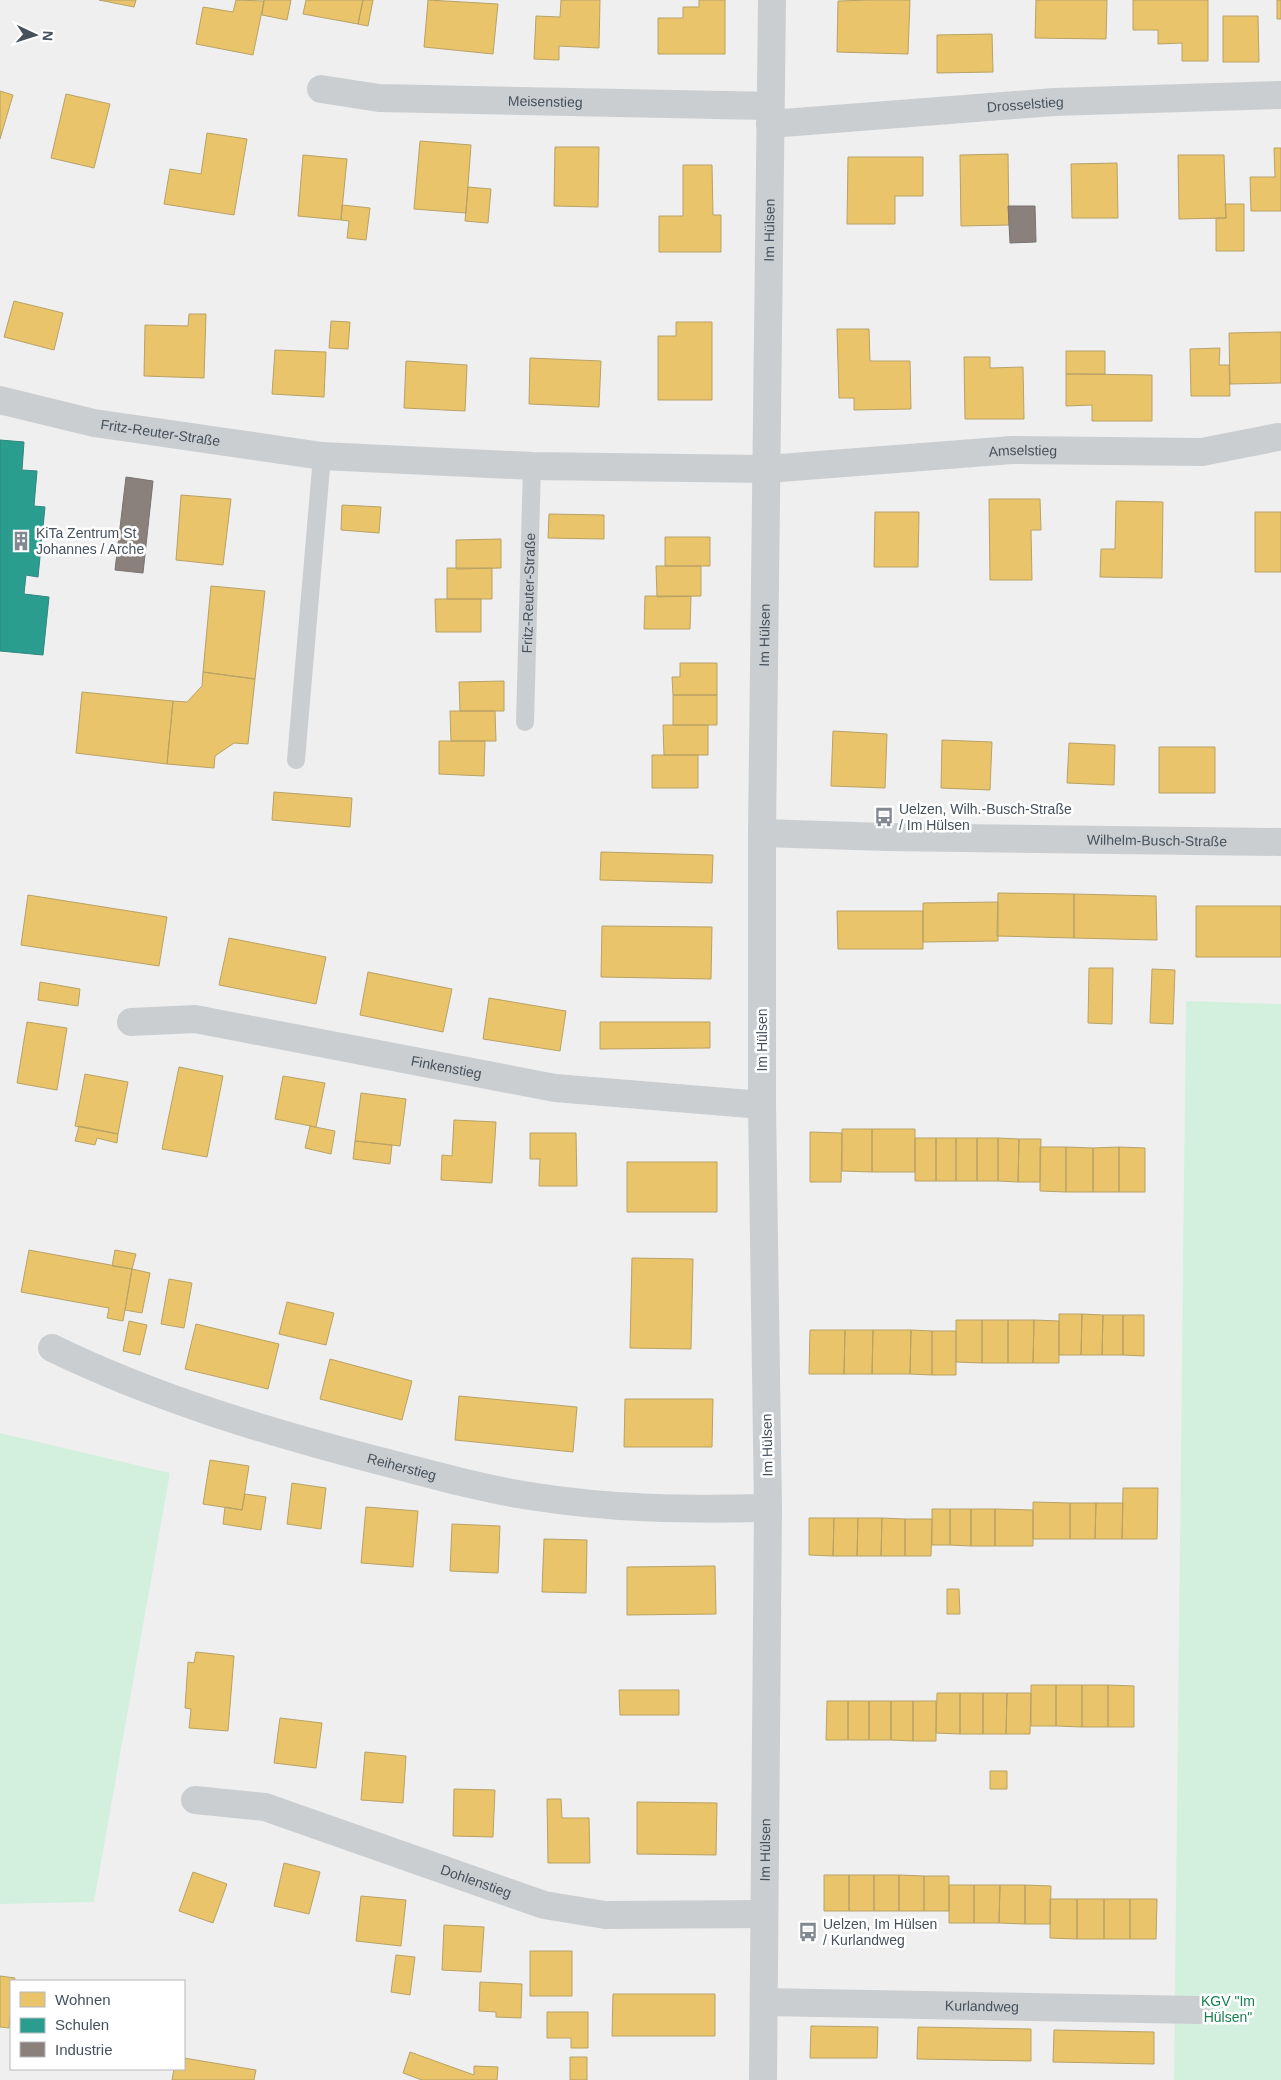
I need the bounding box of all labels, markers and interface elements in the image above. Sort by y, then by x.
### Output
north arrow [10,10,60,60]
text: N [40,30,56,42]
street label: Meisenstieg [508,93,583,110]
street label: Drosselstieg [986,94,1064,115]
street label: Im Hülsen [761,198,778,262]
street label: Fritz-Reuter-Straße [100,416,222,449]
street label: Amselstieg [988,442,1057,460]
place label: KiTa Zentrum St Johannes / Arche [36,525,144,557]
building icon: KiTa Zentrum St Johannes / Arche [10,530,32,552]
street label: Fritz-Reuter-Straße [519,532,538,654]
street label: Im Hülsen [756,603,773,667]
place label: Uelzen, Wilh.-Busch-Straße / Im Hülsen [899,801,1072,833]
bus stop icon: Uelzen, Wilh.-Busch-Straße / Im Hülsen [873,806,895,828]
street label: Wilhelm-Busch-Straße [1087,832,1227,849]
street label: Im Hülsen [754,1008,770,1072]
street label: Finkenstieg [410,1053,483,1082]
street label: Im Hülsen [758,1413,776,1477]
street label: Reiherstieg [365,1450,438,1483]
street label: Im Hülsen [757,1818,773,1882]
street label: Dohlenstieg [438,1861,514,1901]
place label: Uelzen, Im Hülsen / Kurlandweg [823,1916,937,1948]
bus stop icon: Uelzen, Im Hülsen / Kurlandweg [797,1921,819,1943]
legend [10,1980,185,2070]
text: Wohnen [55,1991,111,2008]
park label: KGV "Im Hülsen" [1201,1993,1255,2025]
street label: Kurlandweg [945,1997,1019,2015]
text: Schulen [55,2016,109,2033]
text: Industrie [55,2041,113,2058]

